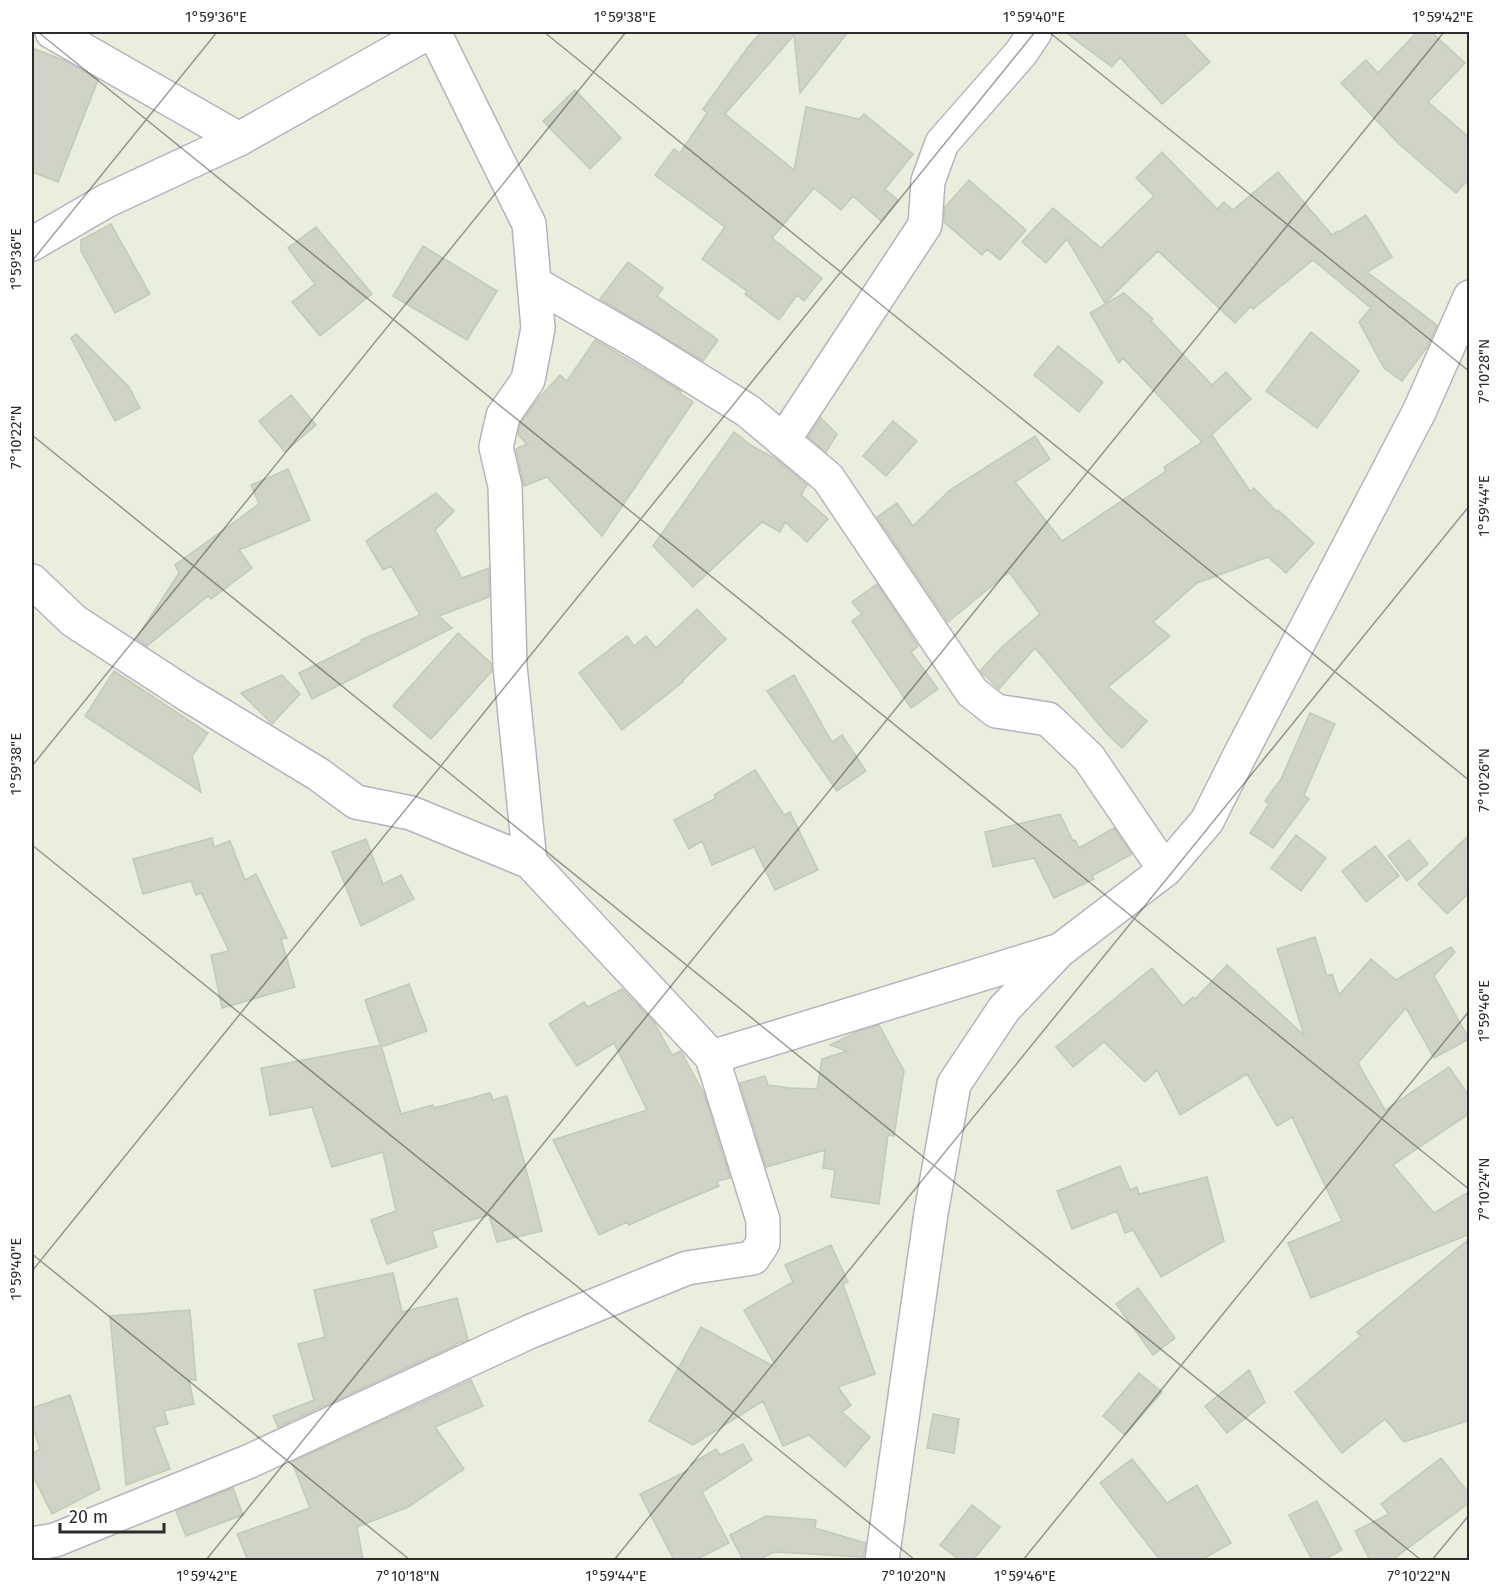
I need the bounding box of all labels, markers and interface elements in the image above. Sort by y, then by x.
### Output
text: 1°59'36"E [185,8,247,26]
text: 1°59'38"E [594,8,656,26]
text: 1°59'40"E [1003,8,1065,26]
text: 1°59'42"E [1412,8,1474,26]
text: 1°59'36"E [7,228,25,290]
text: 7°10'28"N [1475,339,1493,403]
text: 7°10'22"N [7,405,25,469]
text: 1°59'44"E [1475,475,1493,537]
text: 1°59'38"E [7,733,25,795]
text: 7°10'26"N [1475,748,1493,812]
text: 1°59'46"E [1475,980,1493,1042]
text: 7°10'24"N [1475,1157,1493,1221]
text: 1°59'40"E [7,1238,25,1300]
scale bar [60,1496,164,1534]
text: 20 m [69,1506,108,1528]
text: 1°59'42"E [176,1567,238,1585]
text: 7°10'18"N [376,1567,440,1585]
text: 1°59'44"E [585,1567,647,1585]
text: 7°10'20"N [882,1567,946,1585]
text: 1°59'46"E [994,1567,1056,1585]
text: 7°10'22"N [1387,1567,1451,1585]

